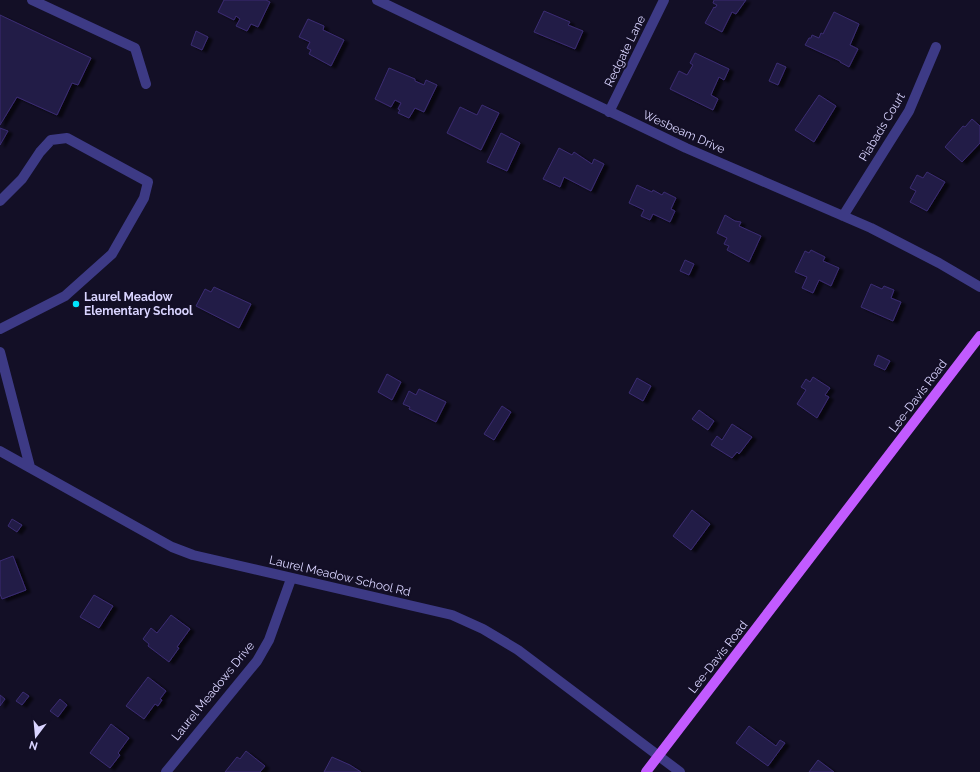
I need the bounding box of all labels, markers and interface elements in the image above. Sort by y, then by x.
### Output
street label: Redgate Lane [602,13,648,89]
street label: Piabads Court [856,90,908,164]
street label: Wesbeam Drive [641,108,727,156]
place label: Laurel Meadow Elementary School [84,290,193,318]
marker: Laurel Meadow Elementary School [71,299,81,309]
street label: Lee-Davis Road [886,357,950,435]
street label: Laurel Meadow School Rd [268,553,412,599]
street label: Lee-Davis Road [686,618,750,696]
street label: Laurel Meadows Drive [169,639,257,743]
north arrow [16,716,56,756]
text: N [28,738,39,753]

